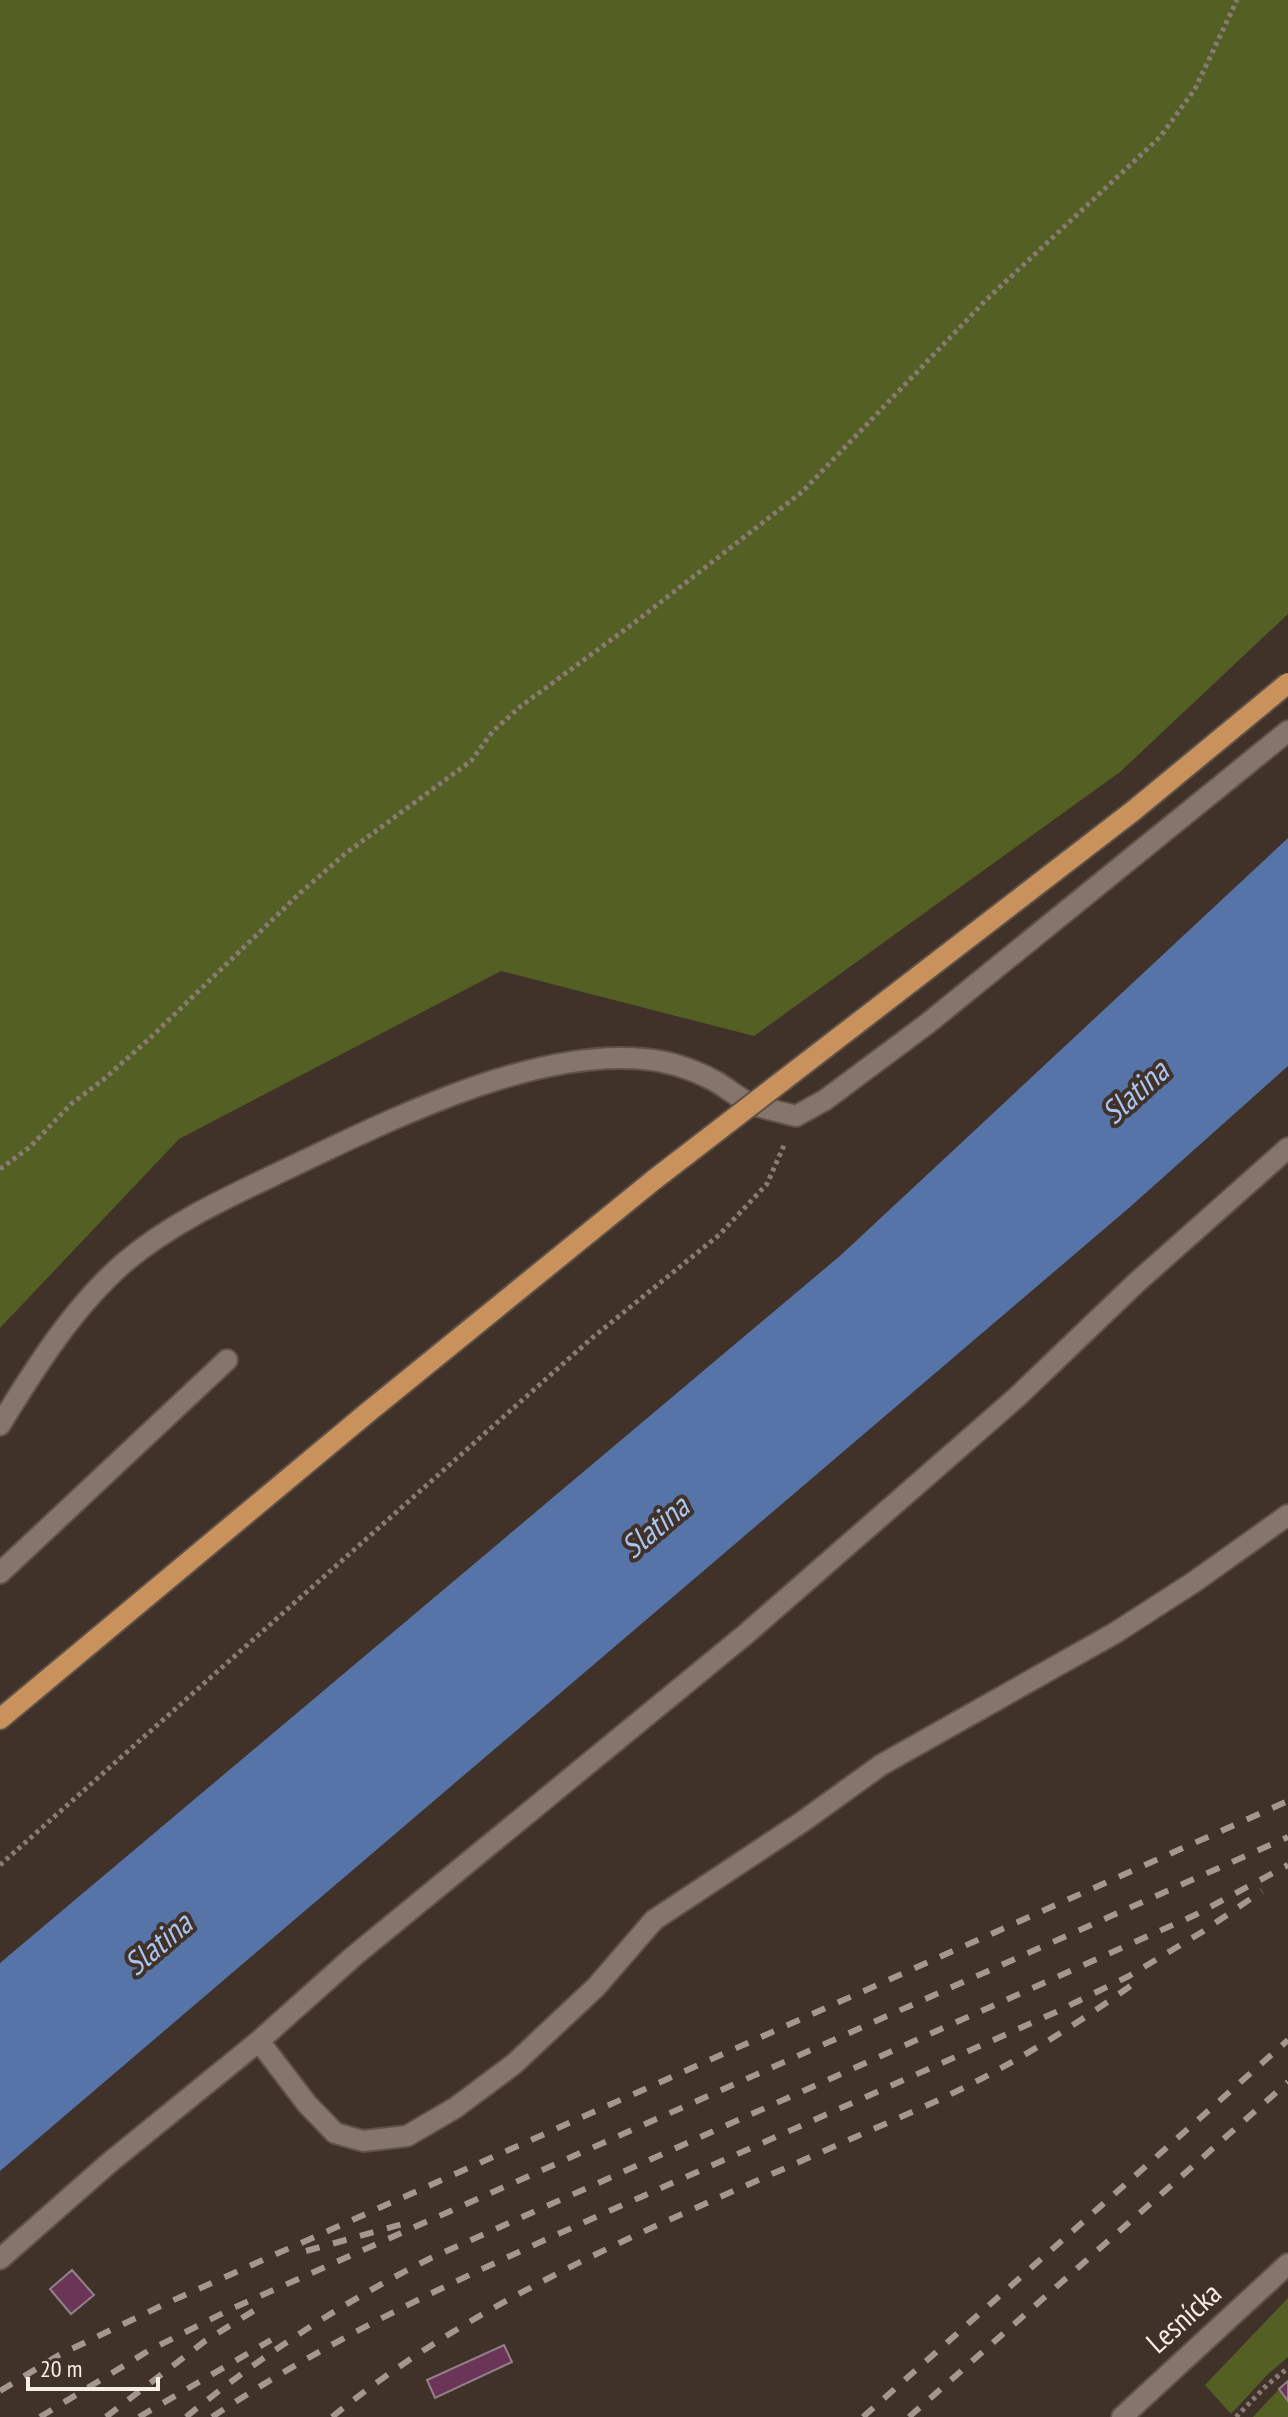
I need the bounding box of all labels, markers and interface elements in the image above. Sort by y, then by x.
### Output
water label: Slatina [1092,1049,1178,1132]
water label: Slatina [612,1484,699,1567]
water label: Slatina [115,1901,202,1984]
street label: Lesnícka [1137,2273,1229,2361]
scale bar [28,2341,158,2391]
text: 20 m [40,2353,82,2384]

